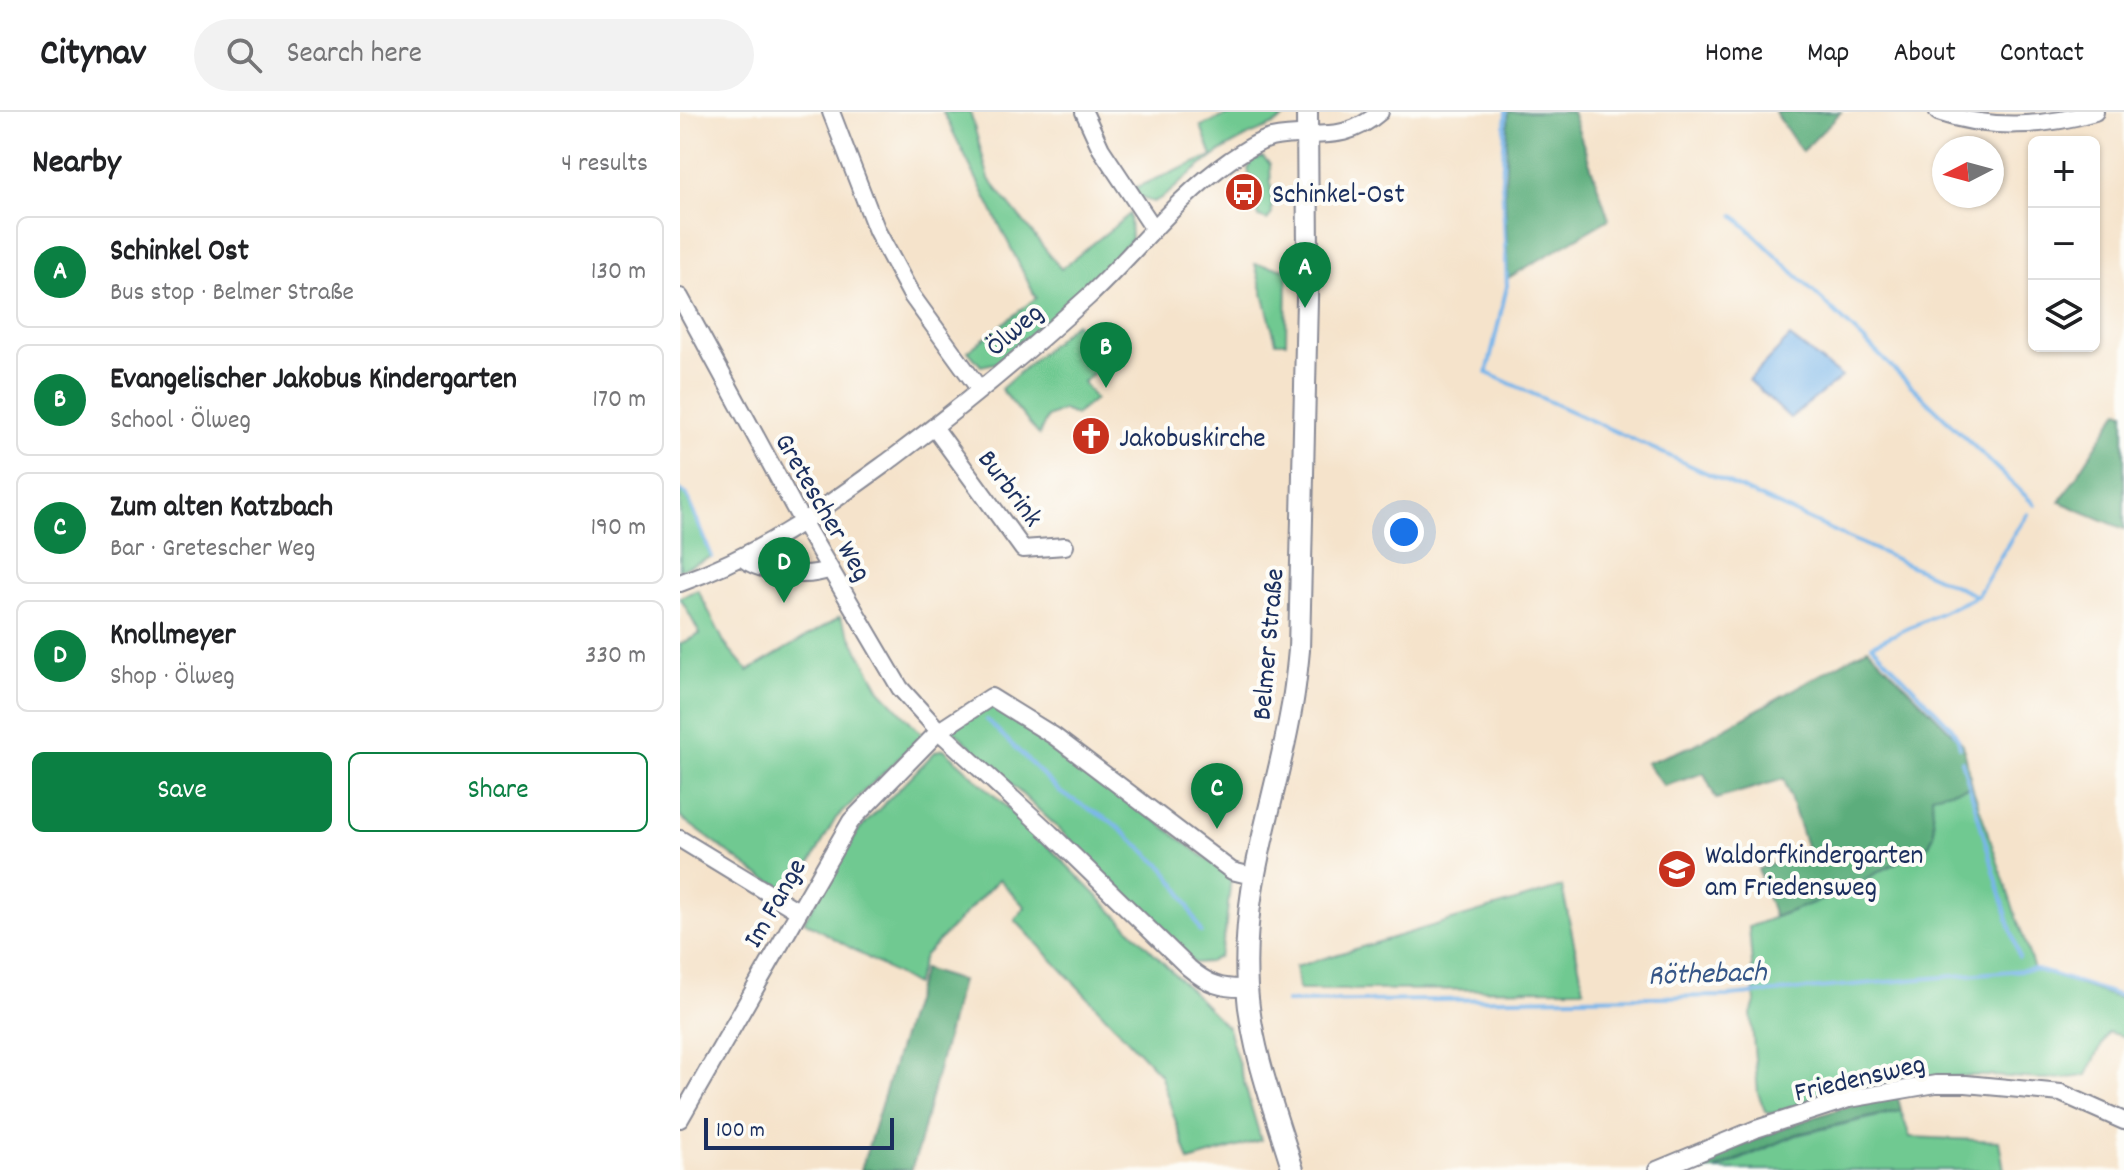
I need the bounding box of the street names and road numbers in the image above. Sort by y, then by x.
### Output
street label: Ölweg [979,296,1054,368]
street label: Gretescher Weg [762,427,879,590]
street label: Burbrink [966,443,1050,537]
street label: Belmer Straße [1244,567,1298,722]
street label: Im Fange [736,852,819,957]
street label: Friedensweg [1791,1046,1929,1115]

